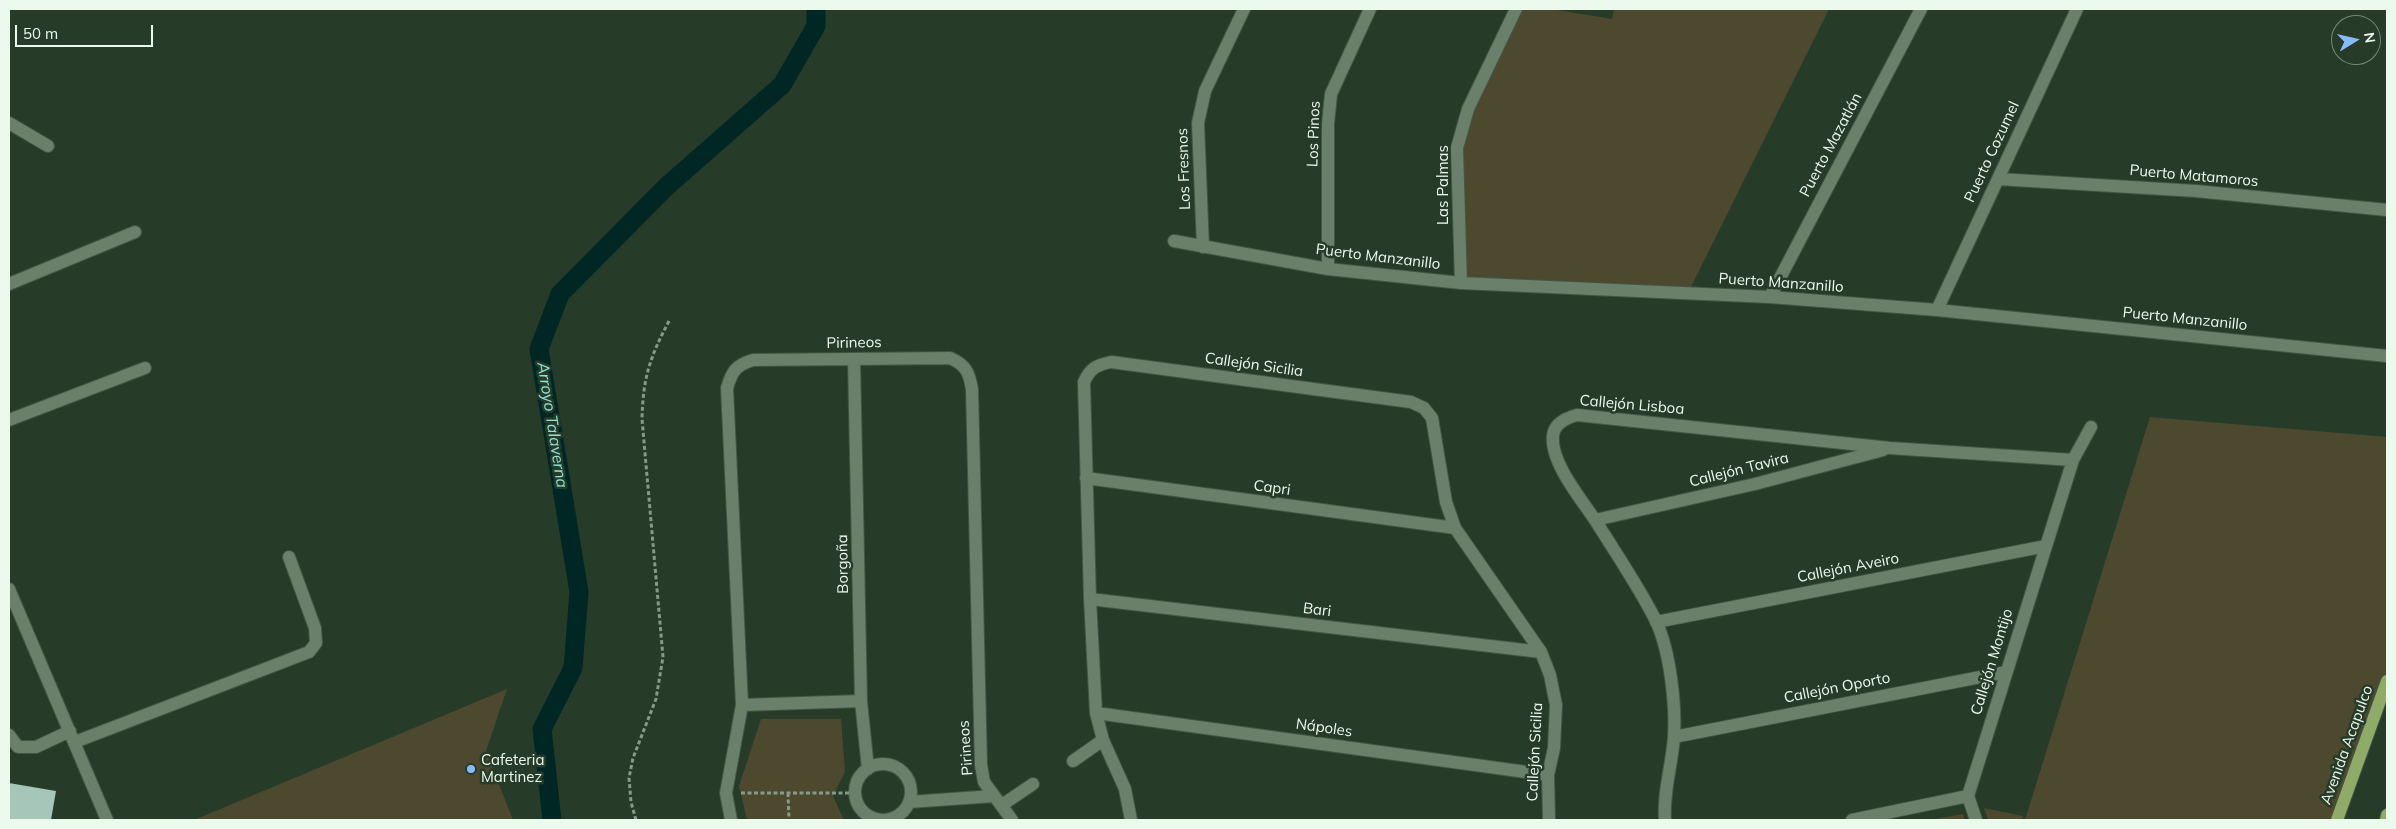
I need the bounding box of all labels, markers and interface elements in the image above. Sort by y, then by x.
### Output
scale bar [18,15,155,47]
north arrow [2331,15,2381,65]
text: 50 m [23,24,58,43]
text: N [2360,31,2380,44]
street label: Puerto Mazatlán [1796,90,1866,200]
street label: Puerto Cozumel [1961,99,2023,205]
street label: Los Pinos [1304,101,1324,167]
street label: Los Fresnos [1174,128,1194,210]
street label: Las Palmas [1434,145,1452,225]
street label: Puerto Matamoros [2129,161,2259,191]
street label: Puerto Manzanillo [1315,240,1441,274]
street label: Puerto Manzanillo [1718,270,1844,296]
street label: Puerto Manzanillo [2122,303,2248,335]
street label: Pirineos [826,334,882,352]
street label: Callejón Sicilia [1204,349,1304,381]
water label: Arroyo Talaverna [533,361,571,489]
street label: Callejón Lisboa [1579,391,1685,419]
street label: Callejón Tavira [1687,449,1791,491]
street label: Capri [1252,477,1292,499]
street label: Borgoña [833,534,853,594]
street label: Callejón Aveiro [1796,549,1900,587]
street label: Bari [1302,599,1332,621]
street label: Callejón Montijo [1967,607,2017,717]
street label: Callejón Oporto [1782,669,1892,707]
street label: Avenida Acapulco [2317,683,2377,807]
street label: Callejón Sicilia [1523,702,1547,802]
street label: Nápoles [1295,715,1353,741]
street label: Pirineos [955,720,977,776]
place label: Cafeteria Martinez [481,751,544,786]
marker: Cafeteria Martinez [465,763,477,775]

